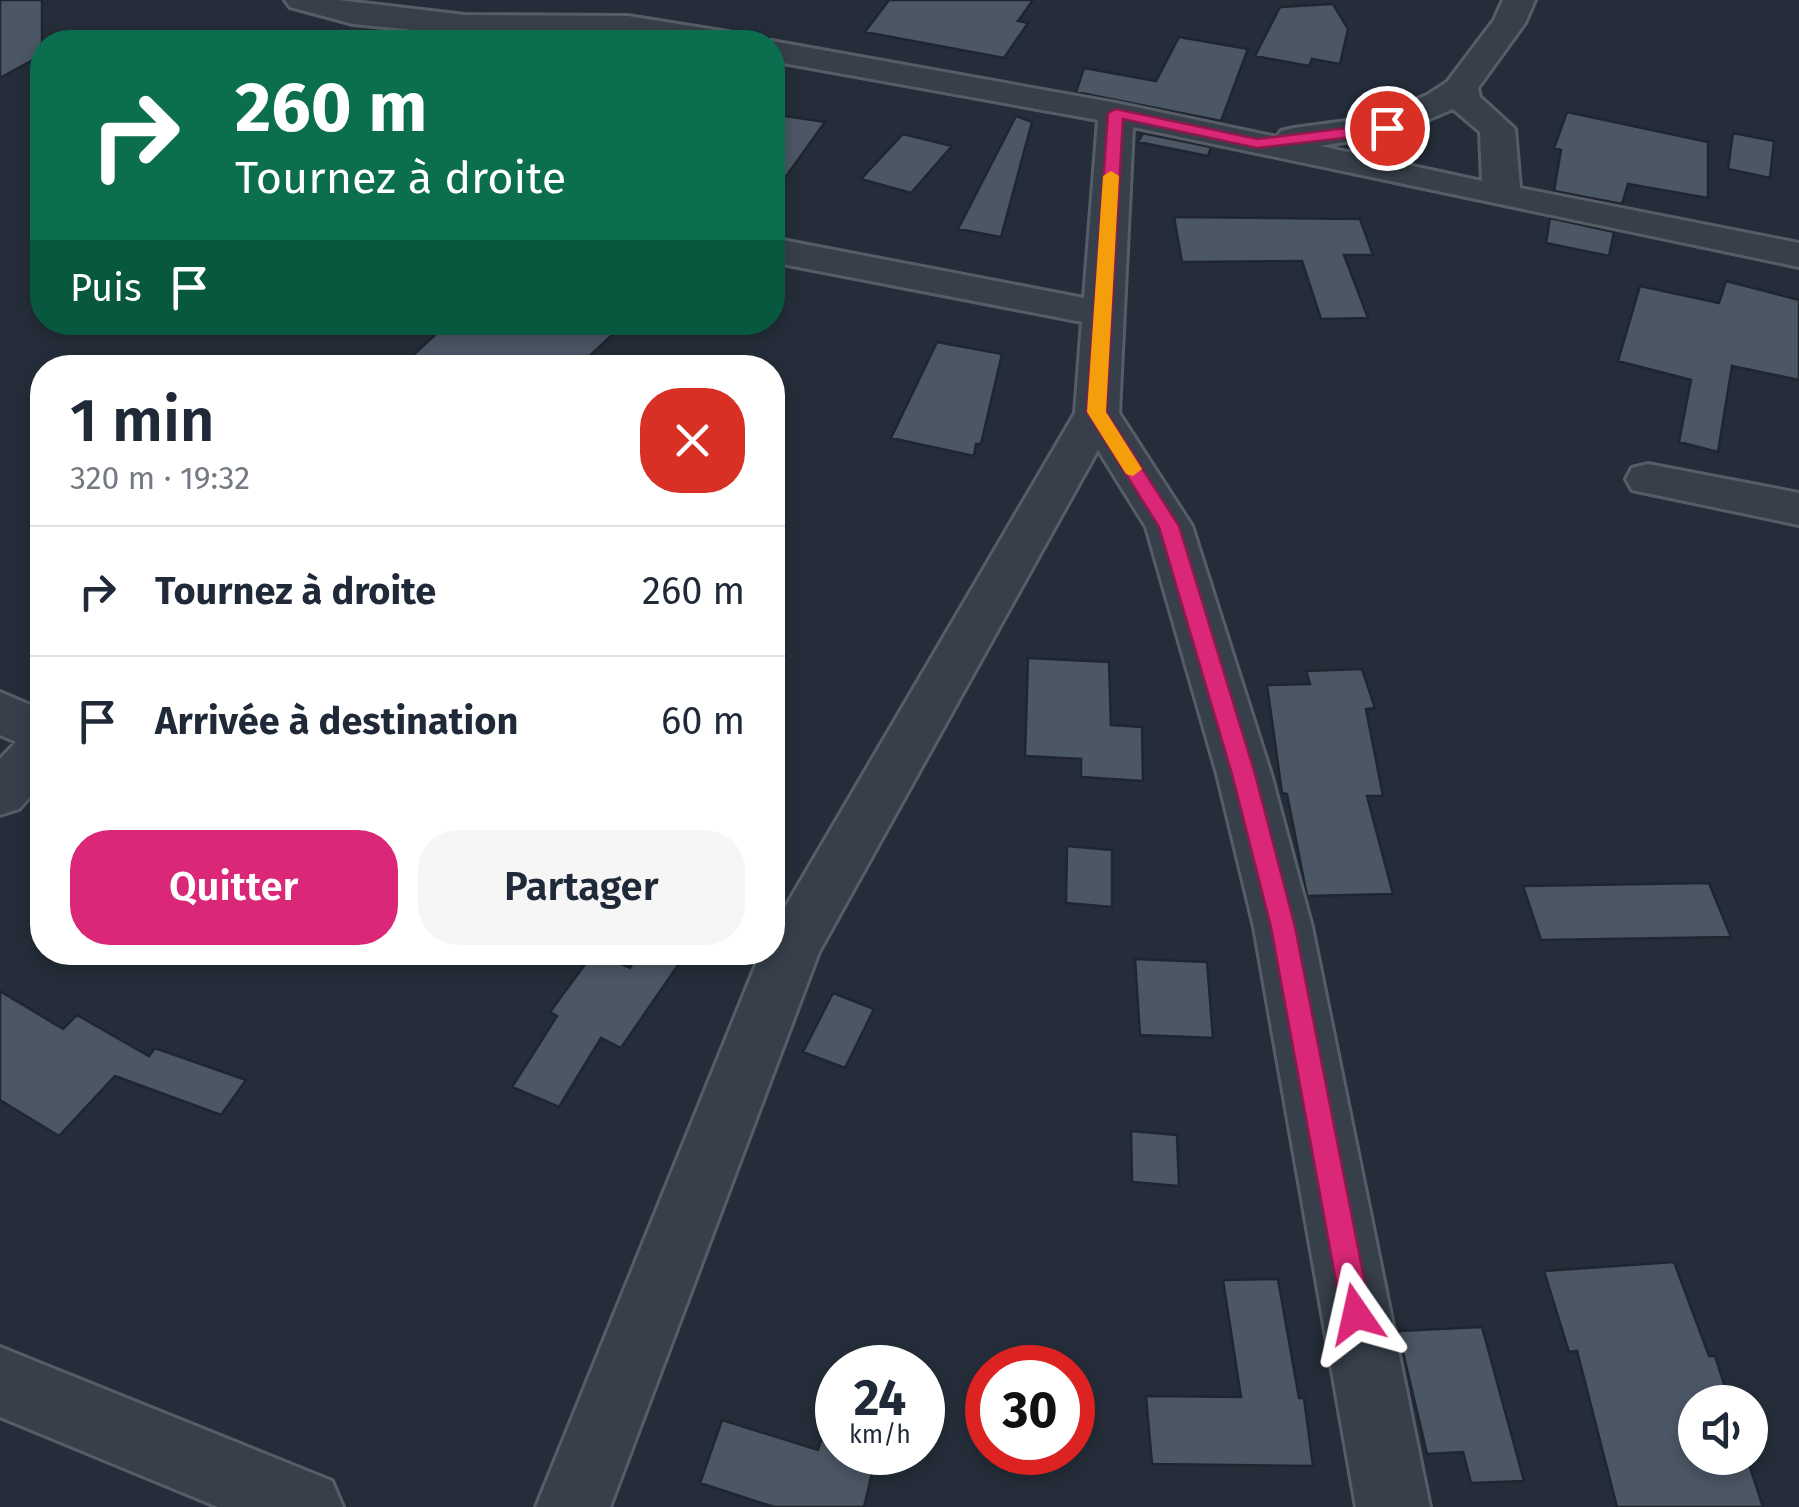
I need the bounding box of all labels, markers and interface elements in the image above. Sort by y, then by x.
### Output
text: 260 m [235,66,427,150]
icon: right [70,70,200,200]
pin [1345,86,1430,171]
icon: arrive [1360,101,1415,156]
text: Tournez à droite [235,151,566,205]
icon: arrive [162,260,217,315]
text: Puis [70,265,142,311]
text: 1 min [70,385,215,457]
button: close [640,388,745,493]
text: 320 m · 19:32 [70,459,250,497]
icon: right [70,564,125,619]
text: Tournez à droite [155,568,436,614]
text: 260 m [642,568,745,614]
icon: arrive [70,694,125,749]
text: Arrivée à destination [155,698,518,744]
text: 60 m [661,698,745,744]
button: Quitter [70,830,398,945]
button: Partager [418,830,745,945]
position arrow [1304,1262,1408,1366]
speed limit sign: 30 [965,1345,1095,1475]
text: 24 [854,1368,906,1428]
map controls [1678,1385,1768,1475]
button: sound [1678,1385,1768,1475]
text: km/h [849,1420,911,1450]

